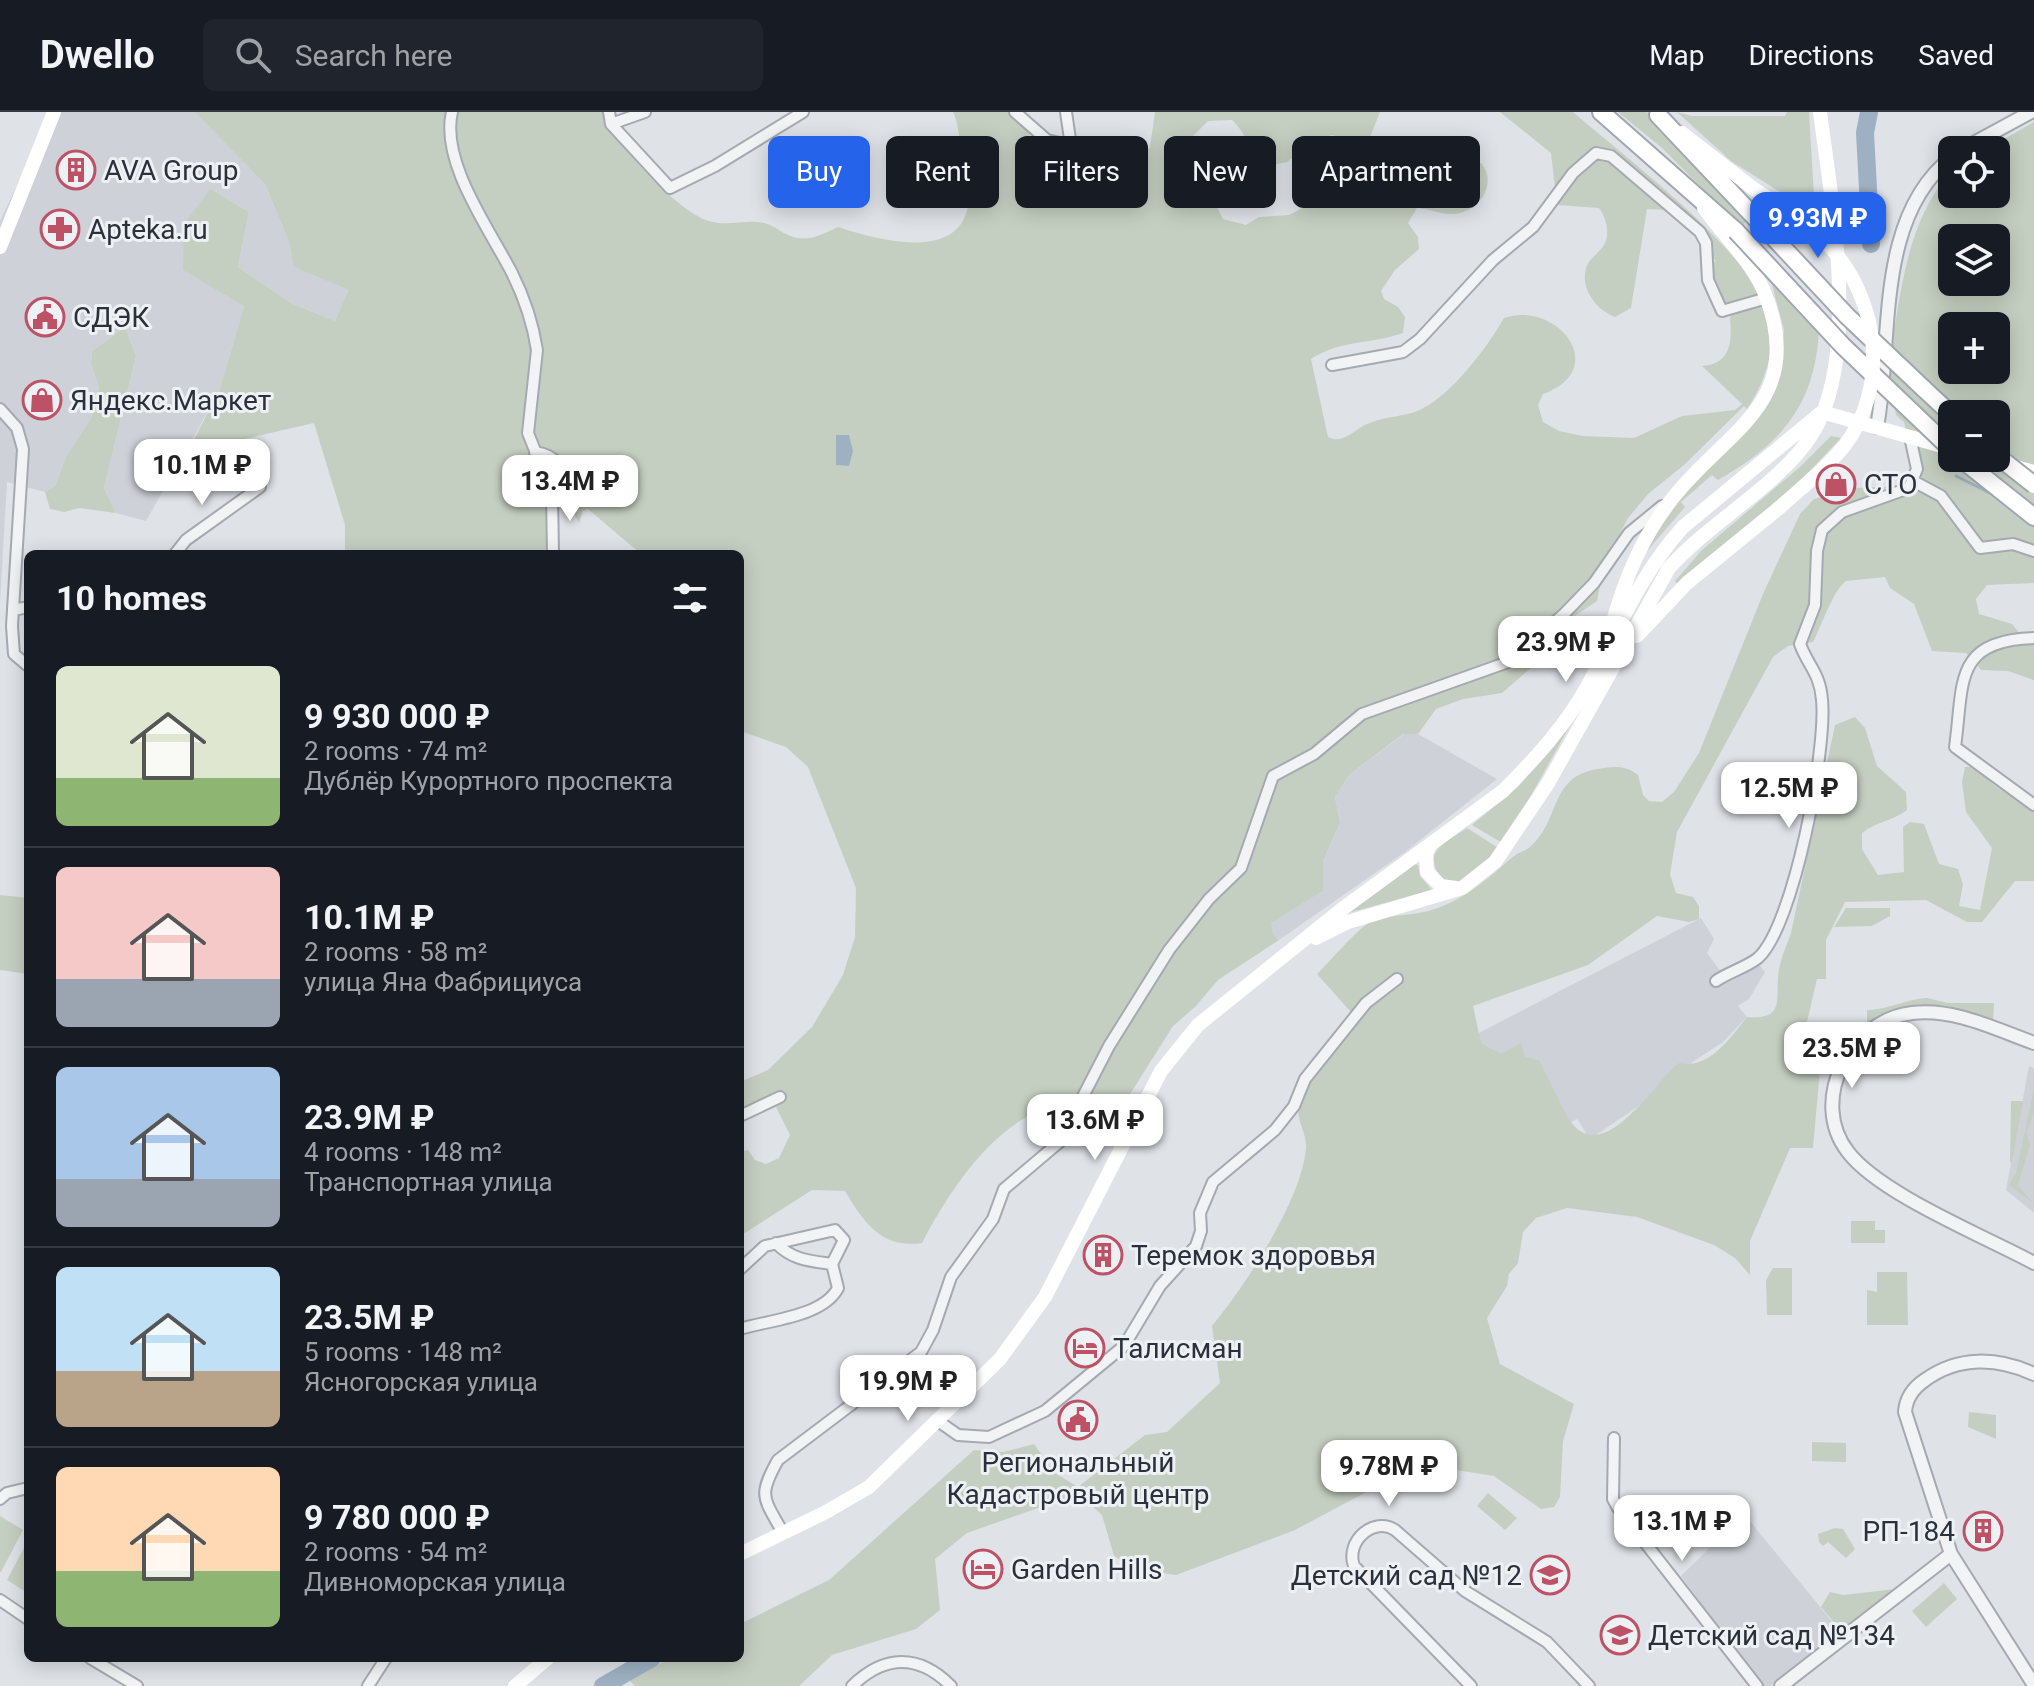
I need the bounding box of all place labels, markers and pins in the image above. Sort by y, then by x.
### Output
building icon: AVA Group [55,149,97,191]
place label: AVA Group [104,154,239,187]
pin: 9.93M ₽ [1744,192,1892,260]
pharmacy icon: Apteka.ru [39,208,81,250]
place label: Apteka.ru [88,213,208,246]
public building icon: СДЭК [24,296,66,338]
place label: СДЭК [73,301,149,334]
shop icon: Яндекс.Маркет [21,379,63,421]
place label: Яндекс.Маркет [70,384,271,417]
pin: 10.1M ₽ [128,439,276,507]
pin: 13.4M ₽ [496,455,644,523]
shop icon: СТО [1815,463,1857,505]
place label: СТО [1864,468,1917,501]
pin: 23.9M ₽ [1492,616,1640,684]
pin: 12.5M ₽ [1715,762,1863,830]
pin: 23.5M ₽ [1778,1022,1926,1090]
pin: 13.6M ₽ [1021,1094,1169,1162]
building icon: Теремок здоровья [1082,1234,1124,1276]
place label: Теремок здоровья [1131,1239,1376,1272]
hotel icon: Талисман [1064,1327,1106,1369]
place label: Талисман [1113,1332,1243,1365]
pin: 19.9M ₽ [834,1355,982,1423]
public building icon: Региональный Кадастровый центр [1057,1399,1099,1441]
pin: 9.78M ₽ [1315,1440,1463,1508]
place label: Региональный Кадастровый центр [947,1446,1209,1511]
pin: 13.1M ₽ [1608,1495,1756,1563]
building icon: РП-184 [1962,1510,2004,1552]
place label: РП-184 [1862,1515,1955,1548]
hotel icon: Garden Hills [962,1548,1004,1590]
place label: Garden Hills [1011,1553,1162,1586]
school or university icon: Детский сад №12 [1529,1554,1571,1596]
place label: Детский сад №12 [1291,1559,1522,1592]
school or university icon: Детский сад №134 [1599,1614,1641,1656]
place label: Детский сад №134 [1648,1619,1895,1652]

